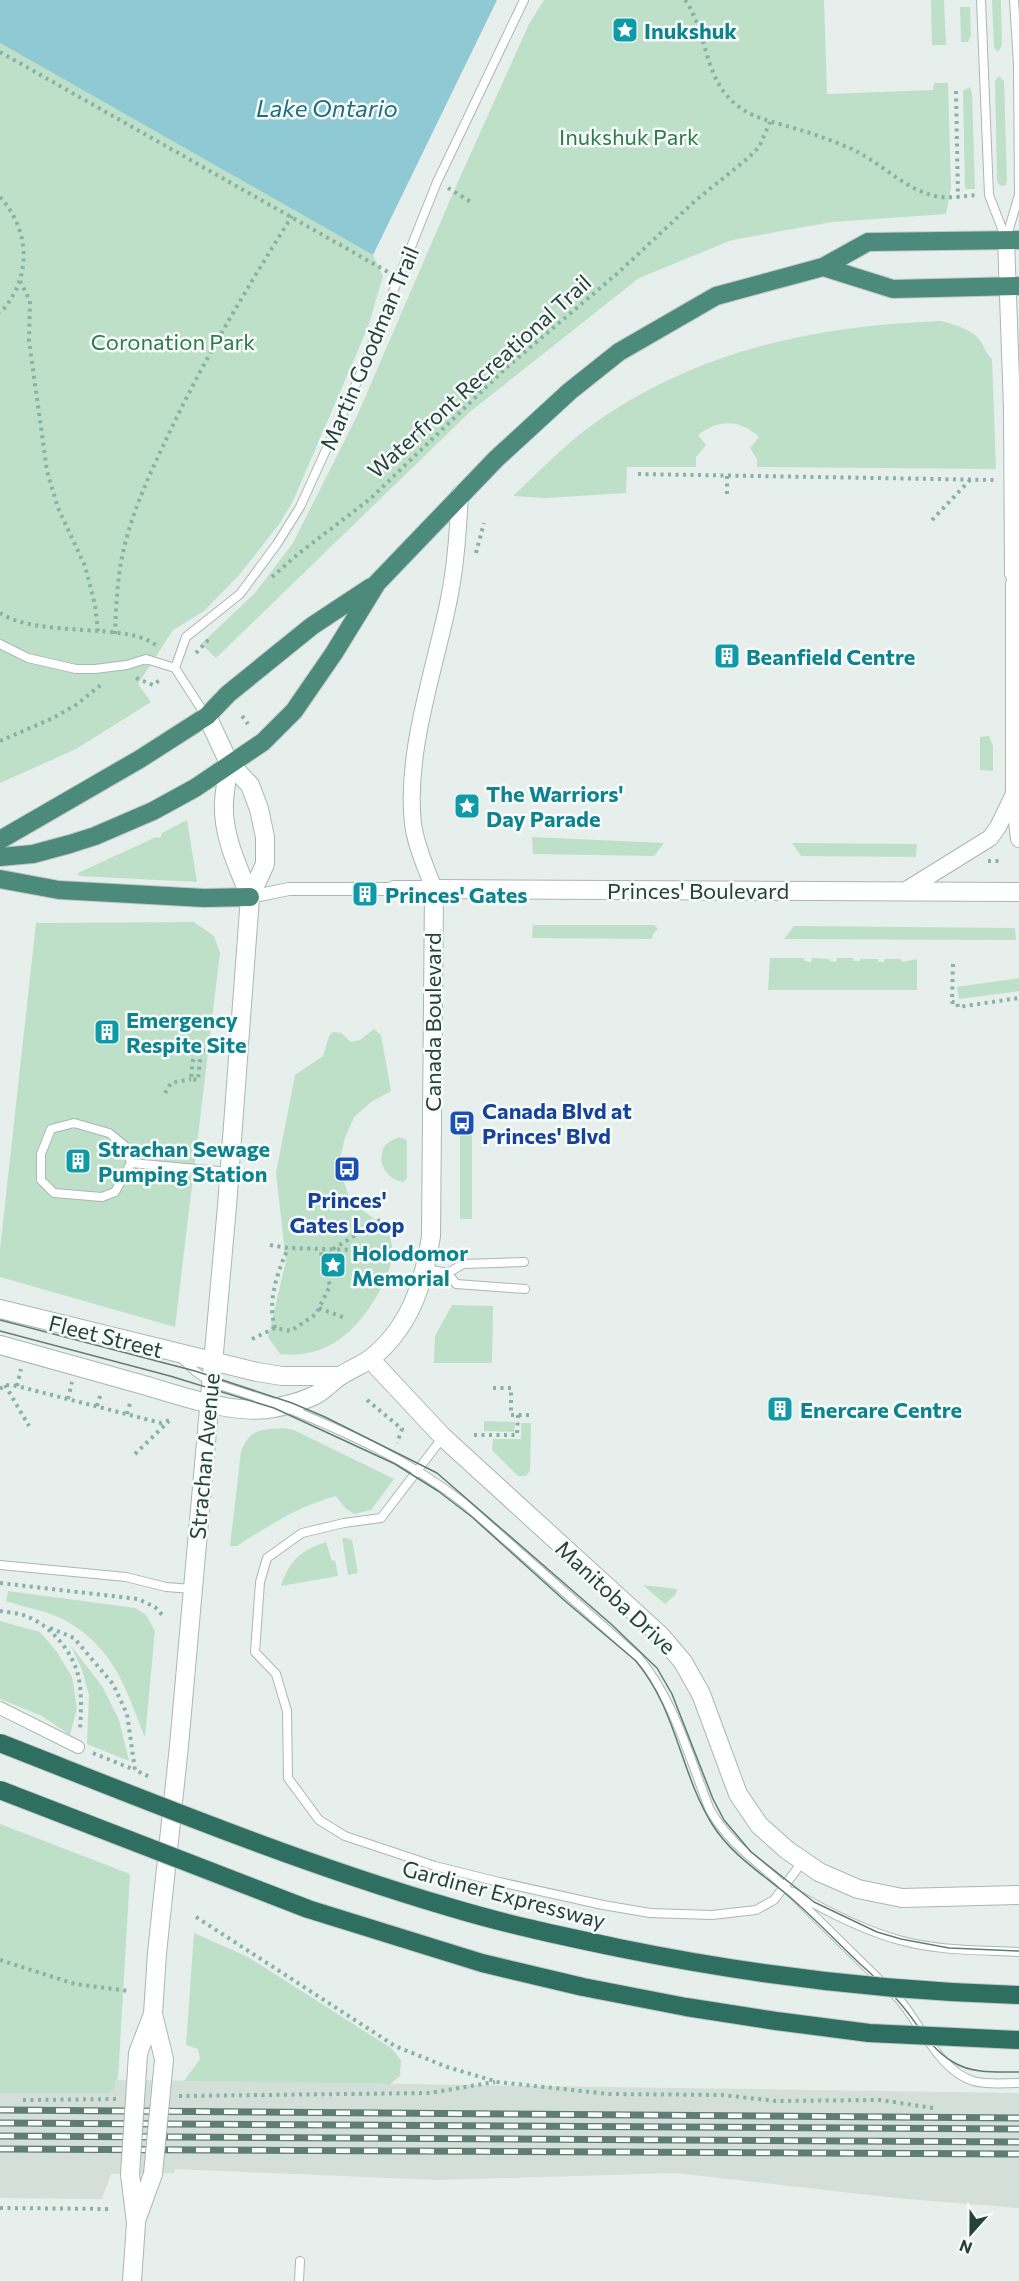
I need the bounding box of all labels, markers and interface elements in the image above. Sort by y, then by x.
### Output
place icon: Inukshuk [610,15,640,45]
place label: Inukshuk [644,17,737,44]
water label: Lake Ontario [256,93,398,122]
park label: Inukshuk Park [559,123,699,150]
street label: Martin Goodman Trail [314,242,424,454]
street label: Waterfront Recreational Trail [362,268,596,484]
park label: Coronation Park [91,328,255,355]
building icon: Beanfield Centre [712,641,742,671]
place label: Beanfield Centre [746,643,915,670]
place label: The Warriors' Day Parade [486,780,624,832]
place icon: The Warriors' Day Parade [452,791,482,821]
street label: Princes' Boulevard [607,877,789,904]
building icon: Princes' Gates [350,879,380,909]
place label: Princes' Gates [385,881,528,908]
street label: Canada Boulevard [419,932,446,1112]
place label: Emergency Respite Site [126,1006,247,1058]
building icon: Emergency Respite Site [92,1017,122,1047]
place label: Canada Blvd at Princes' Blvd [482,1097,632,1149]
bus stop icon: Canada Blvd at Princes' Blvd [447,1108,477,1138]
place label: Strachan Sewage Pumping Station [98,1135,270,1187]
building icon: Strachan Sewage Pumping Station [63,1146,93,1176]
bus stop icon: Princes' Gates Loop [332,1154,362,1184]
place label: Princes' Gates Loop [290,1186,404,1238]
place label: Holodomor Memorial [352,1239,468,1291]
place icon: Holodomor Memorial [318,1250,348,1280]
street label: Fleet Street [46,1309,166,1363]
street label: Strachan Avenue [183,1372,225,1540]
building icon: Enercare Centre [765,1394,795,1424]
place label: Enercare Centre [800,1396,962,1423]
street label: Manitoba Drive [550,1534,682,1660]
street label: Gardiner Expressway [399,1854,609,1934]
north arrow [941,2203,1001,2263]
text: N [956,2236,974,2258]

